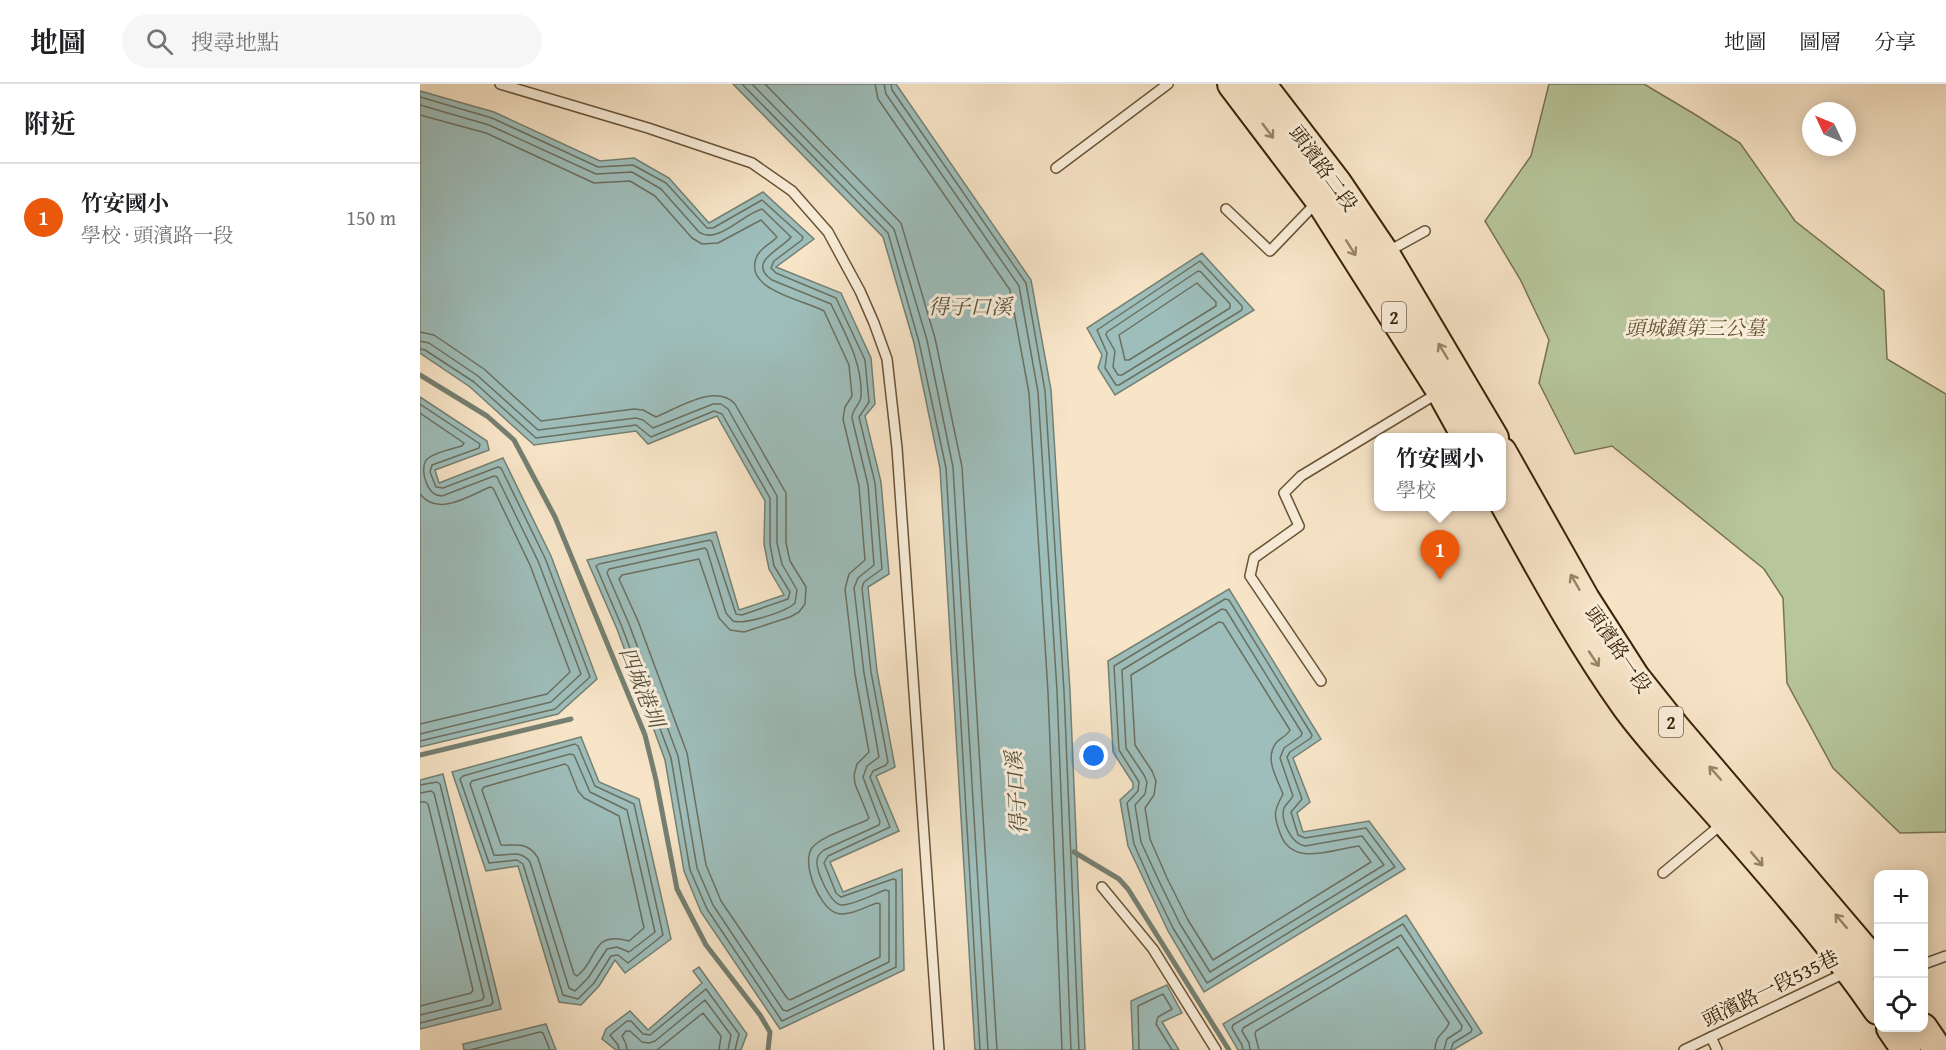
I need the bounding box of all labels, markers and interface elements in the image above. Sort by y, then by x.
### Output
search box [122,14,542,68]
text: 地圖 [30,21,86,62]
icon: search [143,25,176,58]
text: 搜尋地點 [191,26,279,58]
text: 地圖 [1724,26,1766,57]
text: 圖層 [1799,26,1841,57]
text: 分享 [1874,26,1916,57]
north arrow [1802,102,1856,156]
text: 附近 [24,104,76,143]
street label: 頭濱路二段 [1283,119,1365,217]
one-way arrow [1261,122,1274,138]
text: 竹安國小 [81,187,169,219]
text: 1 [38,203,49,232]
text: 150 m [346,203,396,232]
text: 學校 · 頭濱路一段 [81,220,233,249]
one-way arrow [1345,239,1357,256]
water label: 得子口溪 [928,291,1014,322]
road number: 2 [1382,302,1406,332]
park label: 頭城鎮第三公墓 [1625,313,1768,342]
one-way arrow [1437,343,1449,360]
popup [1374,433,1506,511]
text: 竹安國小 [1396,442,1484,474]
text: 學校 [1396,475,1436,504]
pin: 1 [1420,530,1460,580]
one-way arrow [1569,574,1581,591]
street label: 頭濱路一段 [1579,599,1659,699]
water label: 四城港圳 [612,642,673,735]
one-way arrow [1588,650,1600,666]
road number: 2 [1659,707,1683,737]
your location [1079,741,1108,770]
water label: 得子口溪 [997,748,1034,836]
one-way arrow [1708,765,1721,781]
one-way arrow [1750,851,1763,867]
map controls [1874,870,1928,1032]
button: + [1874,870,1928,924]
one-way arrow [1834,914,1848,929]
button: − [1874,924,1928,978]
street label: 頭濱路一段535巷 [1697,942,1843,1034]
button: locate [1874,978,1928,1032]

